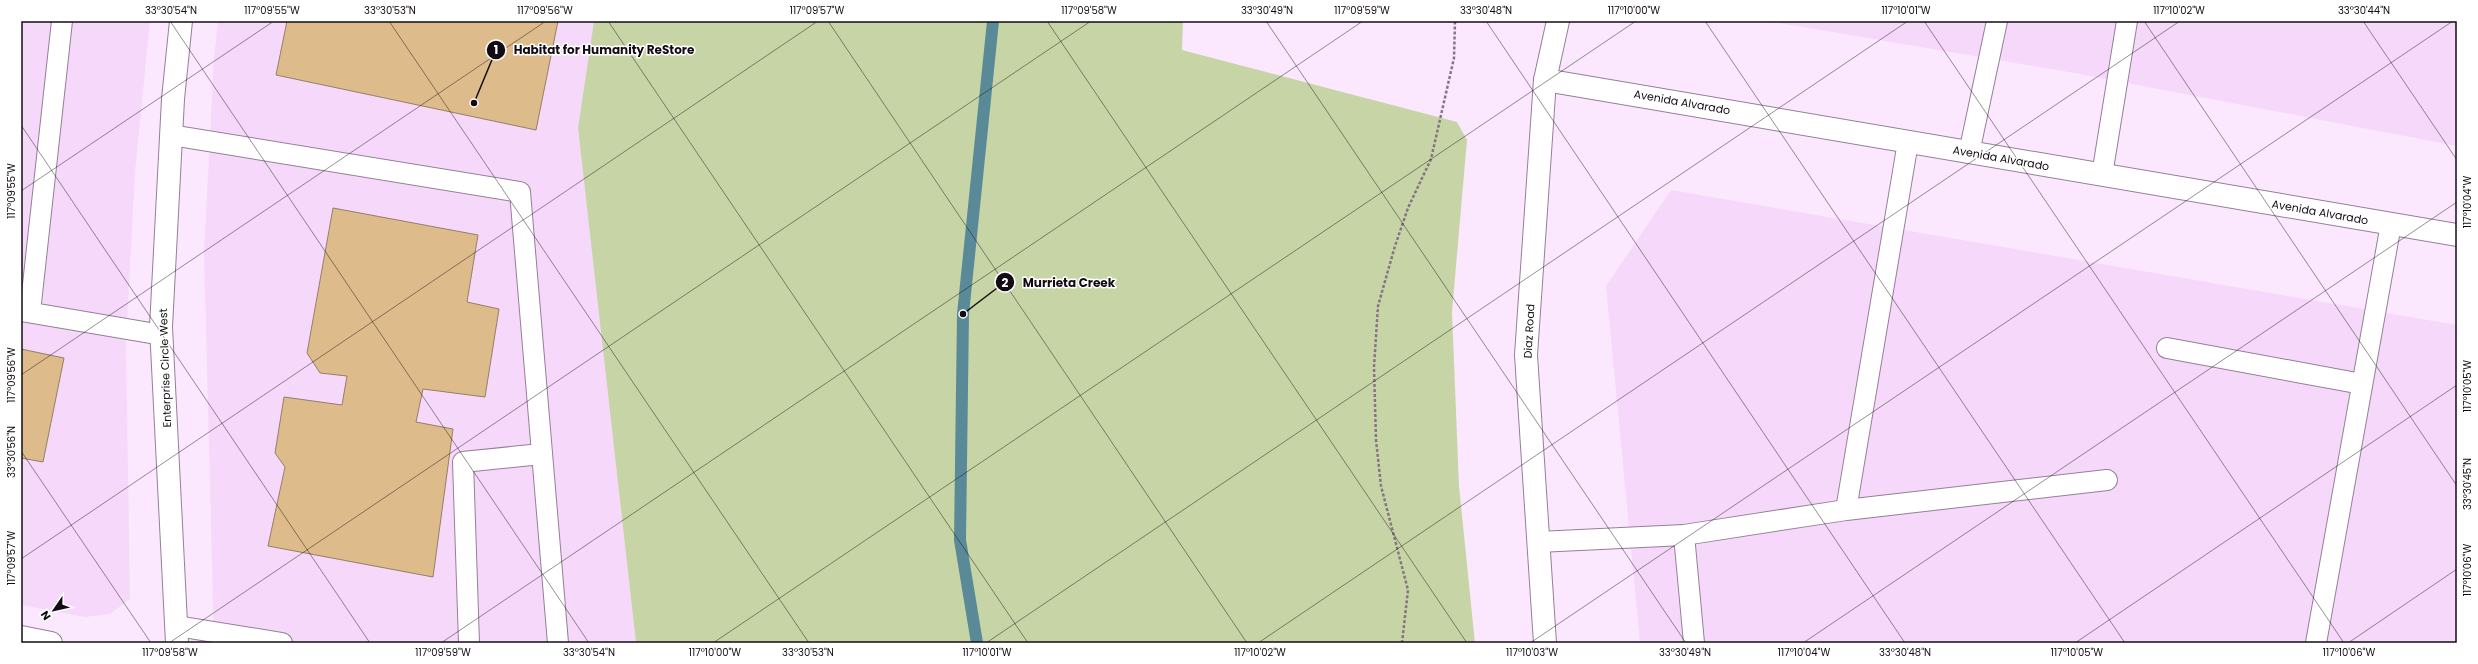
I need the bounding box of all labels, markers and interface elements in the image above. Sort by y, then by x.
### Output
text: 33°30'54"N [145,3,197,18]
text: 117°09'55"W [244,3,300,18]
text: 33°30'53"N [364,3,416,18]
text: 117°09'56"W [517,3,573,18]
text: 117°09'57"W [790,3,845,18]
text: 117°09'58"W [1061,3,1117,18]
text: 33°30'49"N [1241,3,1293,18]
text: 117°09'59"W [1334,3,1390,18]
text: 33°30'48"N [1460,3,1512,18]
text: 117°10'00"W [1608,3,1660,18]
text: 117°10'01"W [1881,3,1931,18]
text: 117°10'02"W [2153,3,2205,18]
text: 33°30'44"N [2338,3,2390,18]
callout: Habitat for Humanity ReStore [486,38,703,62]
text: 1 [494,41,498,58]
text: Habitat for Humanity ReStore [514,41,695,58]
street label: Avenida Alvarado [1633,86,1731,118]
street label: Avenida Alvarado [1952,142,2050,174]
text: 117°09'55"W [4,163,19,219]
text: 117°10'04"W [2460,176,2475,228]
street label: Avenida Alvarado [2271,196,2369,228]
callout: Murrieta Creek [995,270,1124,294]
text: 2 [1002,274,1009,291]
text: Murrieta Creek [1023,274,1116,291]
street label: Diaz Road [1520,303,1538,359]
street label: Enterprise Circle West [155,308,175,428]
text: 117°09'56"W [4,347,19,403]
text: 117°10'05"W [2460,360,2475,412]
text: 33°30'56"N [4,426,19,478]
text: 33°30'45"N [2460,458,2475,510]
text: 117°09'57"W [4,530,19,585]
text: 117°10'06"W [2460,544,2475,596]
north arrow [34,590,74,630]
text: N [37,608,55,623]
text: 117°09'58"W [142,645,198,660]
text: 117°09'59"W [415,645,471,660]
text: 33°30'54"N [563,645,615,660]
text: 117°10'00"W [689,645,741,660]
text: 33°30'53"N [782,645,834,660]
text: 117°10'01"W [962,645,1012,660]
text: 117°10'02"W [1234,645,1286,660]
text: 117°10'03"W [1506,645,1558,660]
text: 33°30'49"N [1659,645,1711,660]
text: 117°10'04"W [1778,645,1830,660]
text: 33°30'48"N [1879,645,1931,660]
text: 117°10'05"W [2051,645,2103,660]
text: 117°10'06"W [2323,645,2375,660]

